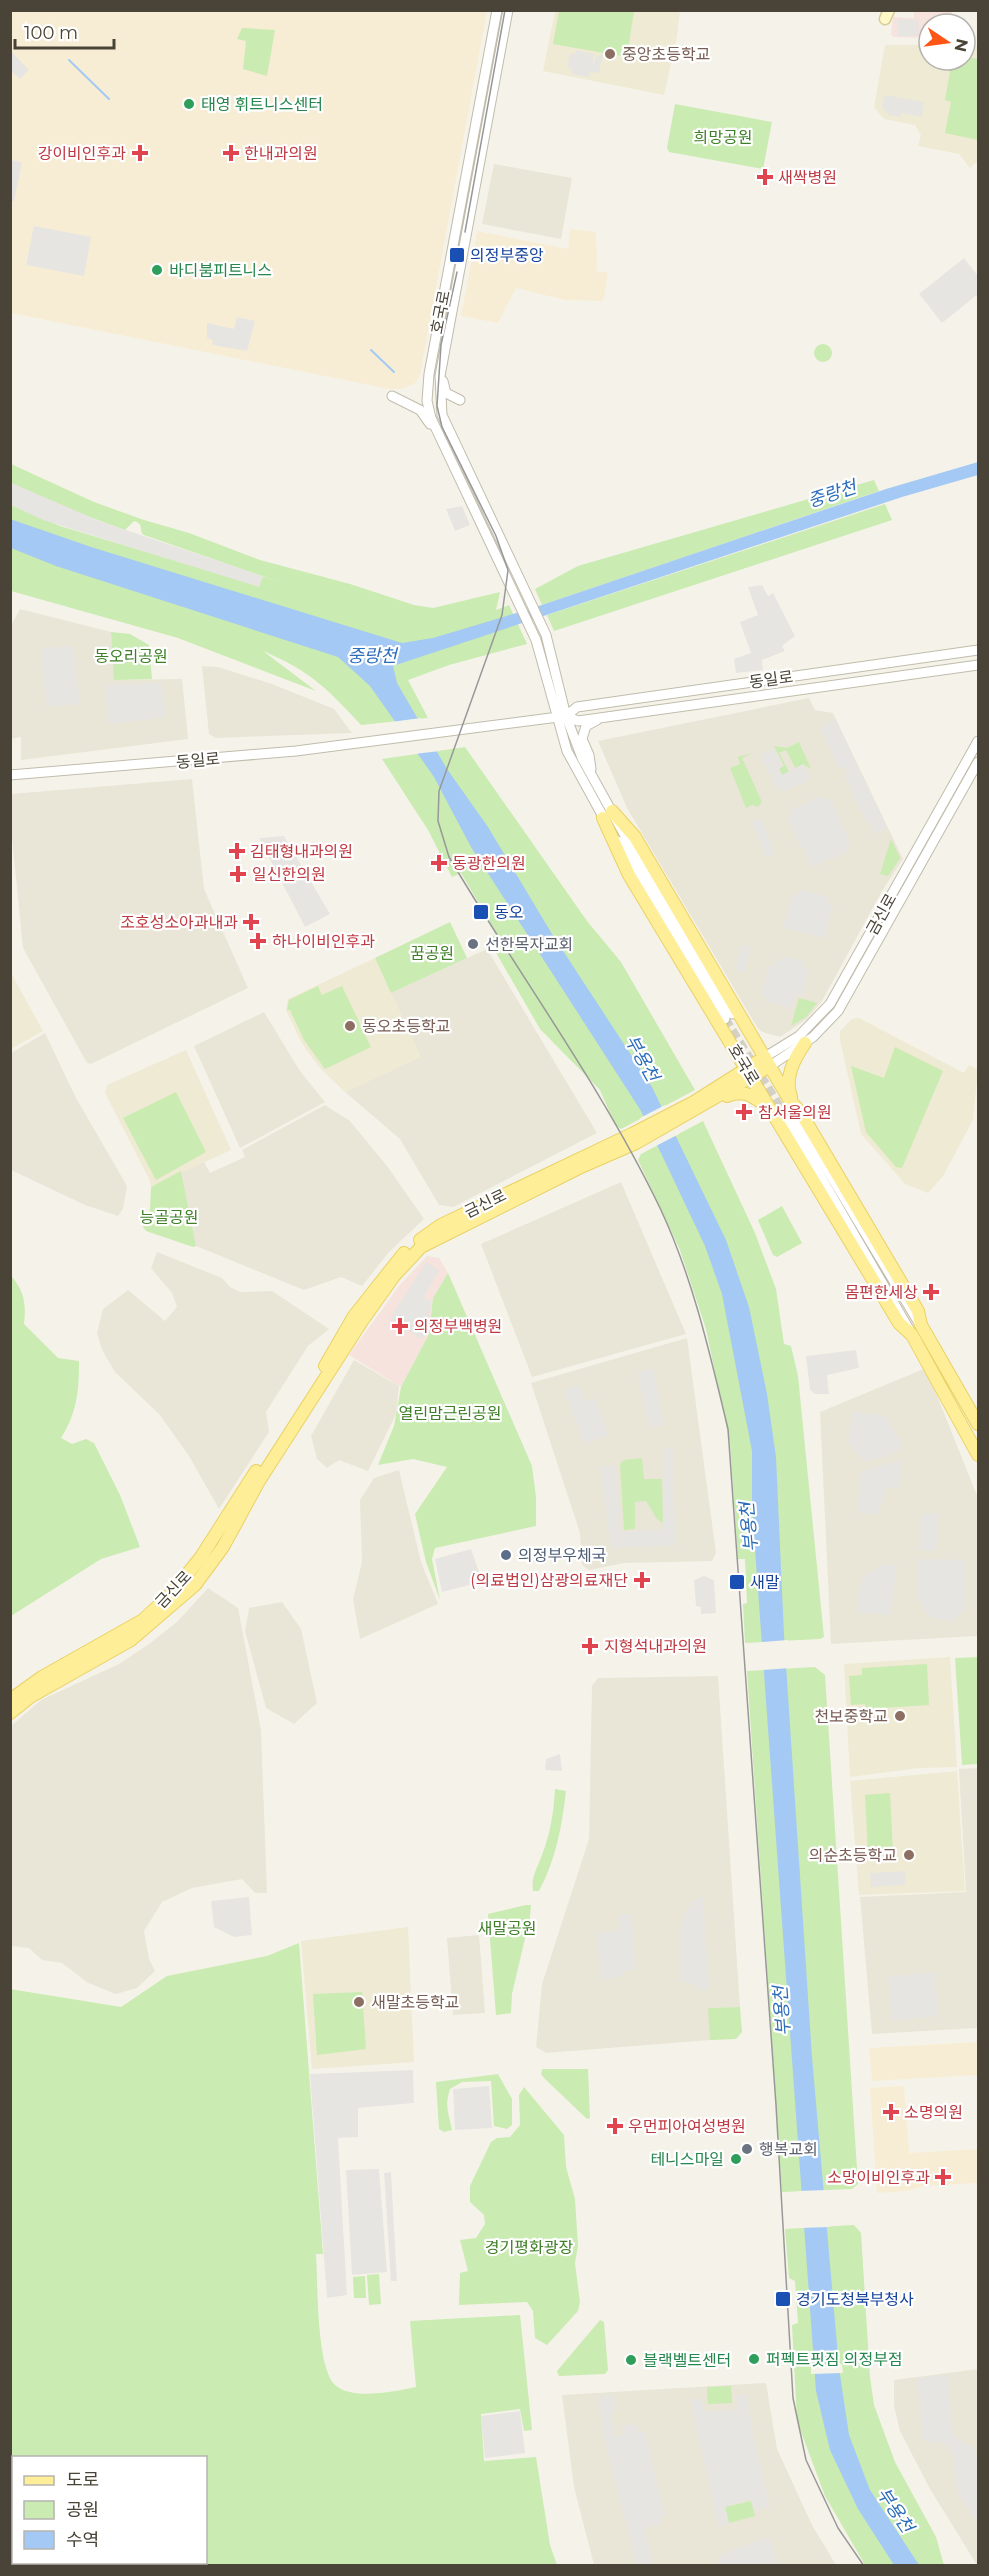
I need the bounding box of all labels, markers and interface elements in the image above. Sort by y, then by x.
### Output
scale bar [15,12,114,50]
north arrow [917,12,977,72]
text: 100 m [24,22,78,44]
text: N [950,37,972,54]
place label: 중앙초등학교 [622,45,710,64]
marker: 중앙초등학교 [603,47,617,61]
place label: 태영 휘트니스센터 [201,95,323,114]
marker: 태영 휘트니스센터 [182,97,196,111]
park label: 희망공원 [694,128,752,147]
place label: 강이비인후과 [38,144,126,163]
marker: 강이비인후과 [131,144,149,162]
marker: 한내과의원 [222,144,240,162]
place label: 한내과의원 [244,144,318,163]
marker: 새싹병원 [756,168,774,186]
place label: 새싹병원 [778,168,837,187]
marker: 의정부중앙 [448,246,466,264]
place label: 의정부중앙 [470,246,544,265]
place label: 바디붐피트니스 [169,261,272,280]
marker: 바디붐피트니스 [150,263,164,277]
street label: 호국로 [427,288,454,336]
water label: 중랑천 [805,475,861,512]
water label: 중랑천 [347,645,399,667]
park label: 동오리공원 [94,647,168,666]
street label: 동일로 [748,667,795,692]
street label: 동일로 [175,749,221,772]
marker: 김태형내과의원 [228,842,246,860]
place label: 김태형내과의원 [250,842,353,861]
marker: 동광한의원 [430,854,448,872]
place label: 동광한의원 [452,854,526,873]
marker: 일신한의원 [229,865,247,883]
place label: 일신한의원 [252,865,326,884]
street label: 금신로 [862,890,901,938]
marker: 동오 [472,903,490,921]
place label: 동오 [494,903,523,922]
place label: 조호성소아과내과 [120,913,238,932]
marker: 조호성소아과내과 [242,913,260,931]
marker: 하나이비인후과 [249,932,267,950]
place label: 하나이비인후과 [272,932,375,951]
place label: 선한목자교회 [485,935,573,954]
marker: 선한목자교회 [466,937,480,951]
park label: 꿈공원 [410,944,454,963]
place label: 동오초등학교 [362,1017,450,1036]
marker: 동오초등학교 [343,1019,357,1033]
water label: 부용천 [620,1031,665,1087]
street label: 호국로 [724,1040,763,1088]
marker: 참서울의원 [735,1103,753,1121]
place label: 참서울의원 [758,1103,832,1122]
street label: 금신로 [461,1185,509,1222]
park label: 능골공원 [140,1208,198,1227]
place label: 몸편한세상 [844,1283,918,1302]
marker: 몸편한세상 [922,1283,940,1301]
marker: 의정부백병원 [391,1317,409,1335]
place label: 의정부백병원 [414,1317,502,1336]
park label: 열린맘근린공원 [398,1404,502,1423]
water label: 부용천 [736,1499,762,1553]
place label: 의정부우체국 [518,1546,606,1565]
marker: 의정부우체국 [499,1548,513,1562]
street label: 금신로 [151,1567,196,1612]
place label: (의료법인)삼광의료재단 [470,1571,628,1590]
marker: (의료법인)삼광의료재단 [633,1571,651,1589]
marker: 새말 [728,1573,746,1591]
place label: 새말 [750,1573,780,1592]
marker: 지형석내과의원 [581,1637,599,1655]
place label: 지형석내과의원 [604,1637,707,1656]
place label: 천보중학교 [814,1707,888,1726]
marker: 천보중학교 [893,1709,907,1723]
place label: 의순초등학교 [809,1846,897,1865]
marker: 의순초등학교 [902,1848,916,1862]
park label: 새말공원 [478,1919,536,1938]
water label: 부용천 [769,1983,795,2037]
place label: 새말초등학교 [371,1993,459,2012]
marker: 새말초등학교 [352,1995,366,2009]
marker: 소명의원 [882,2103,900,2121]
place label: 소명의원 [904,2103,963,2122]
marker: 우먼피아여성병원 [606,2117,624,2135]
place label: 우먼피아여성병원 [628,2117,746,2136]
place label: 행복교회 [759,2140,818,2159]
marker: 행복교회 [740,2142,754,2156]
place label: 테니스마일 [650,2150,724,2169]
marker: 테니스마일 [729,2152,743,2166]
place label: 소망이비인후과 [827,2168,930,2187]
marker: 소망이비인후과 [934,2168,952,2186]
park label: 경기평화광장 [485,2238,573,2257]
marker: 경기도청북부청사 [774,2290,792,2308]
place label: 경기도청북부청사 [796,2290,914,2309]
place label: 퍼펙트핏짐 의정부점 [766,2350,903,2369]
place label: 블랙벨트센터 [643,2351,731,2370]
marker: 퍼펙트핏짐 의정부점 [747,2352,761,2366]
marker: 블랙벨트센터 [624,2353,638,2367]
legend [12,2456,207,2564]
text: 도로 [66,2469,99,2491]
water label: 부용천 [872,2483,919,2539]
text: 공원 [66,2499,99,2521]
text: 수역 [66,2529,99,2551]

